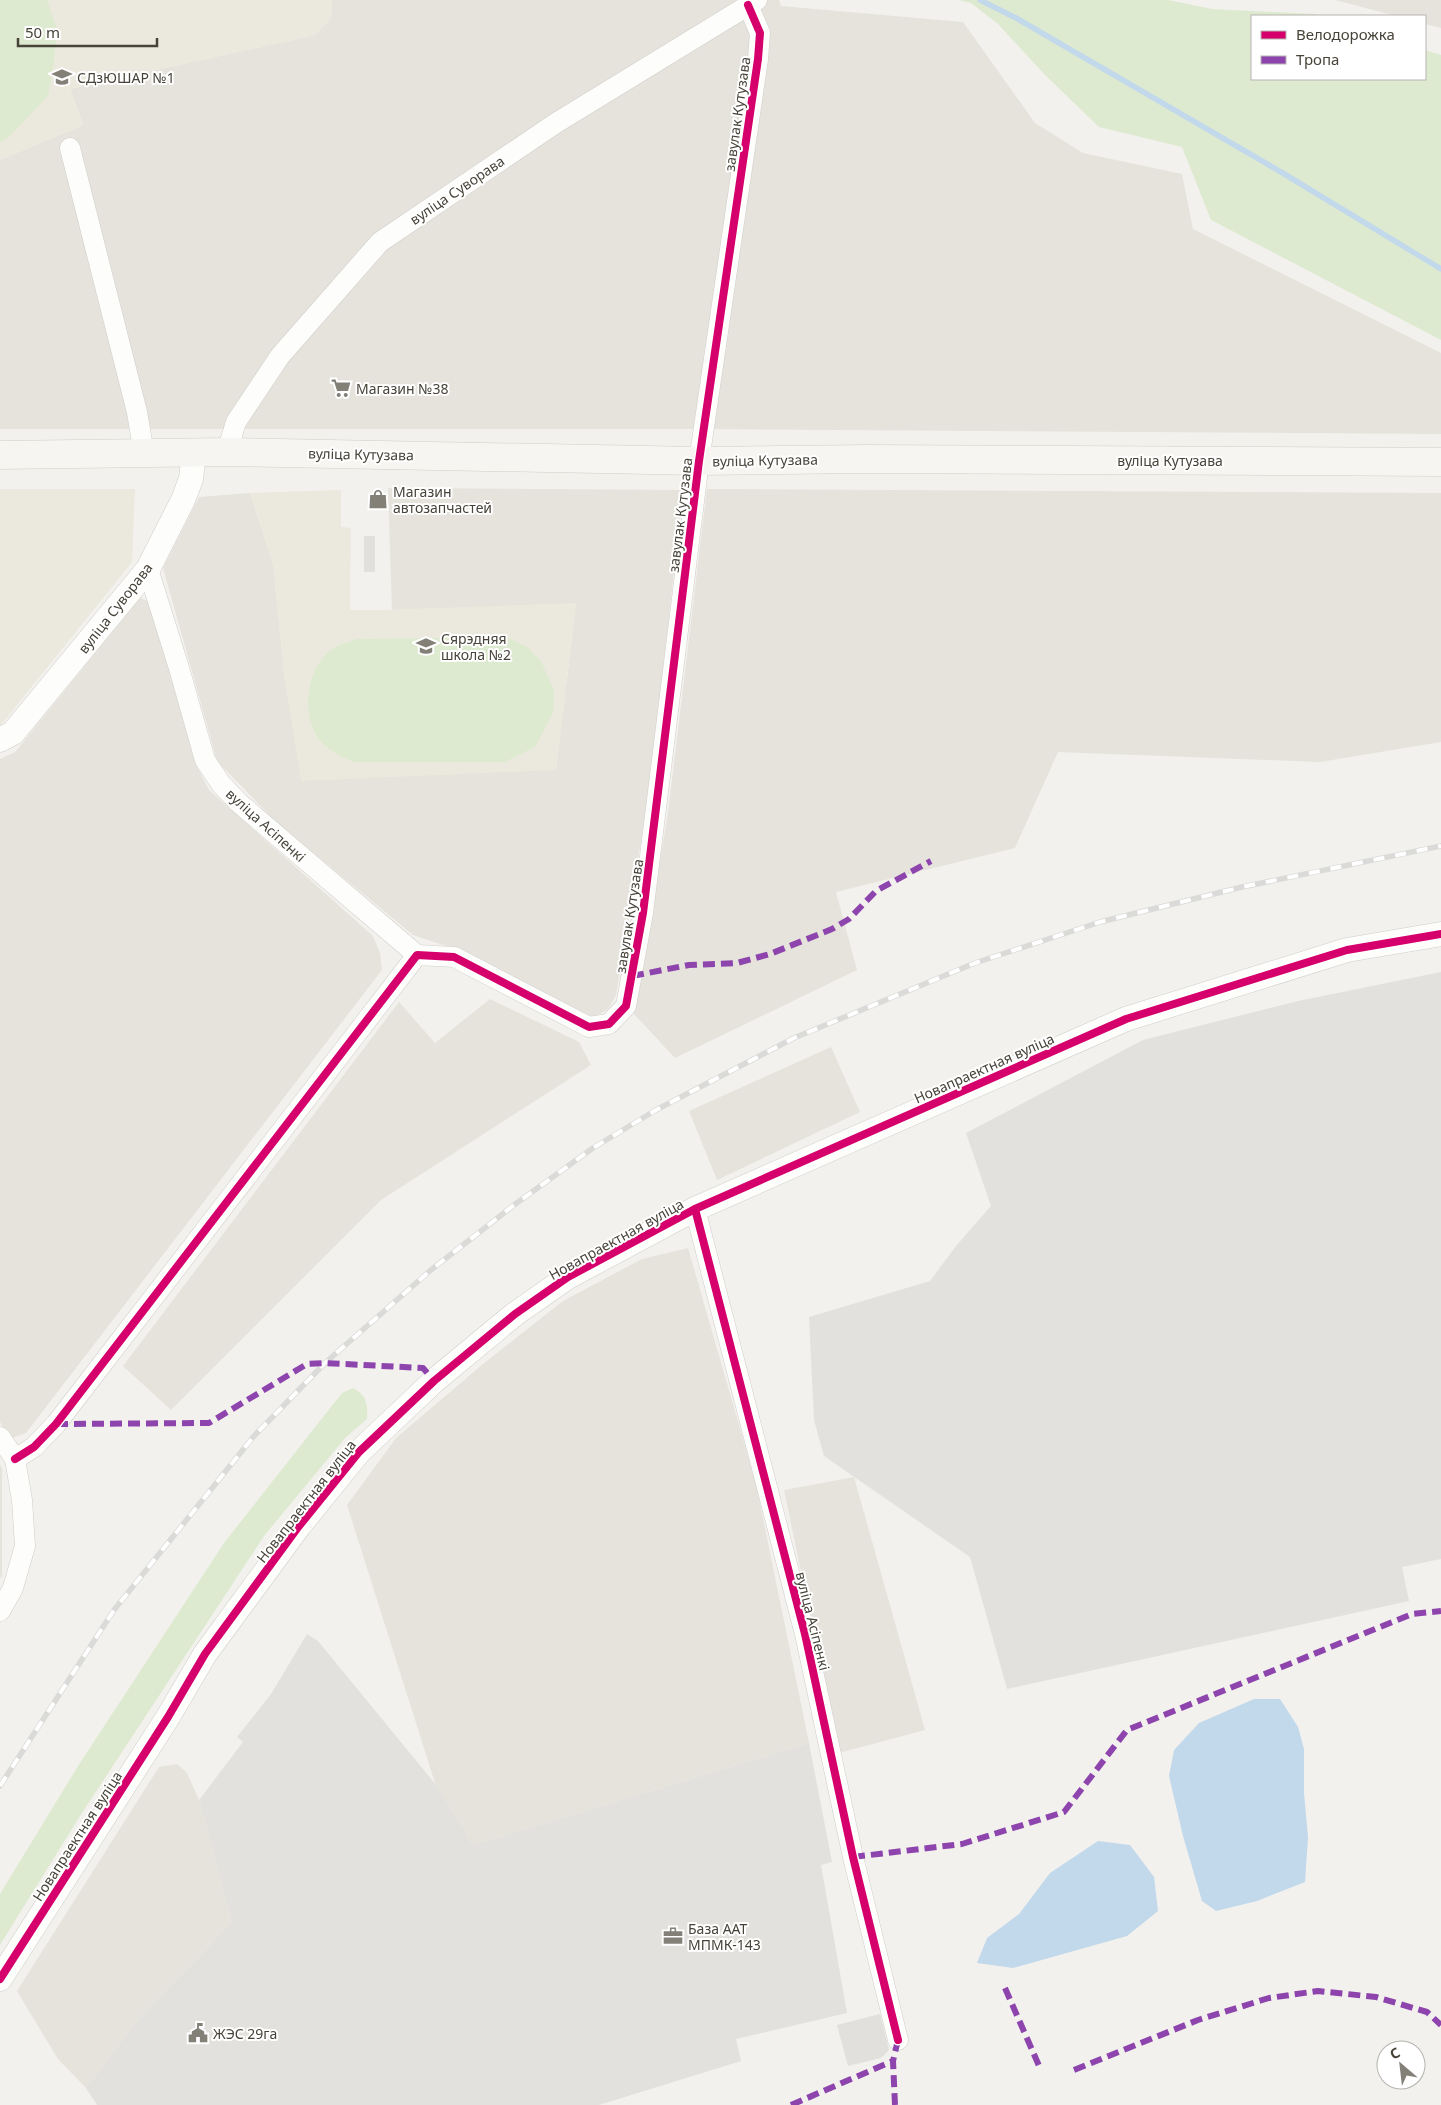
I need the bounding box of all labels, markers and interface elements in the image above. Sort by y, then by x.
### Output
scale bar [18,15,156,47]
legend [1251,15,1426,80]
text: 50 m [25,22,60,42]
text: Велодорожка [1296,24,1395,44]
text: Тропа [1296,49,1339,69]
street label: завулак Кутузава [720,55,754,173]
school or university icon: СДзЮШАР №1 [51,66,73,88]
place label: СДзЮШАР №1 [77,68,175,87]
street label: вуліца Суворава [406,151,508,229]
supermarket icon: Магазин №38 [330,377,352,399]
place label: Магазин №38 [356,379,448,398]
street label: вуліца Кутузава [308,444,414,464]
street label: вуліца Кутузава [712,450,818,470]
street label: вуліца Кутузава [1117,451,1223,470]
street label: завулак Кутузава [664,456,696,574]
place label: Магазин автозапчастей [393,482,492,517]
shop icon: Магазин автозапчастей [367,488,389,510]
street label: вуліца Суворава [74,559,156,657]
place label: Сярэдняя школа №2 [441,629,511,664]
school or university icon: Сярэдняя школа №2 [415,635,437,657]
street label: вуліца Асіпенкі [222,784,310,866]
street label: завулак Кутузава [611,857,647,975]
street label: Новапраектная вуліца [911,1029,1057,1107]
street label: Новапраектная вуліца [545,1194,687,1284]
street label: Новапраектная вуліца [252,1436,360,1566]
street label: вуліца Асіпенкі [792,1570,834,1672]
street label: Новапраектная вуліца [28,1767,126,1905]
place label: База ААТ МПМК-143 [688,1919,761,1954]
office icon: База ААТ МПМК-143 [662,1925,684,1947]
public building icon: ЖЭС 29га [187,2022,209,2044]
place label: ЖЭС 29га [213,2024,277,2043]
north arrow [1376,2040,1426,2090]
text: С [1386,2043,1403,2064]

